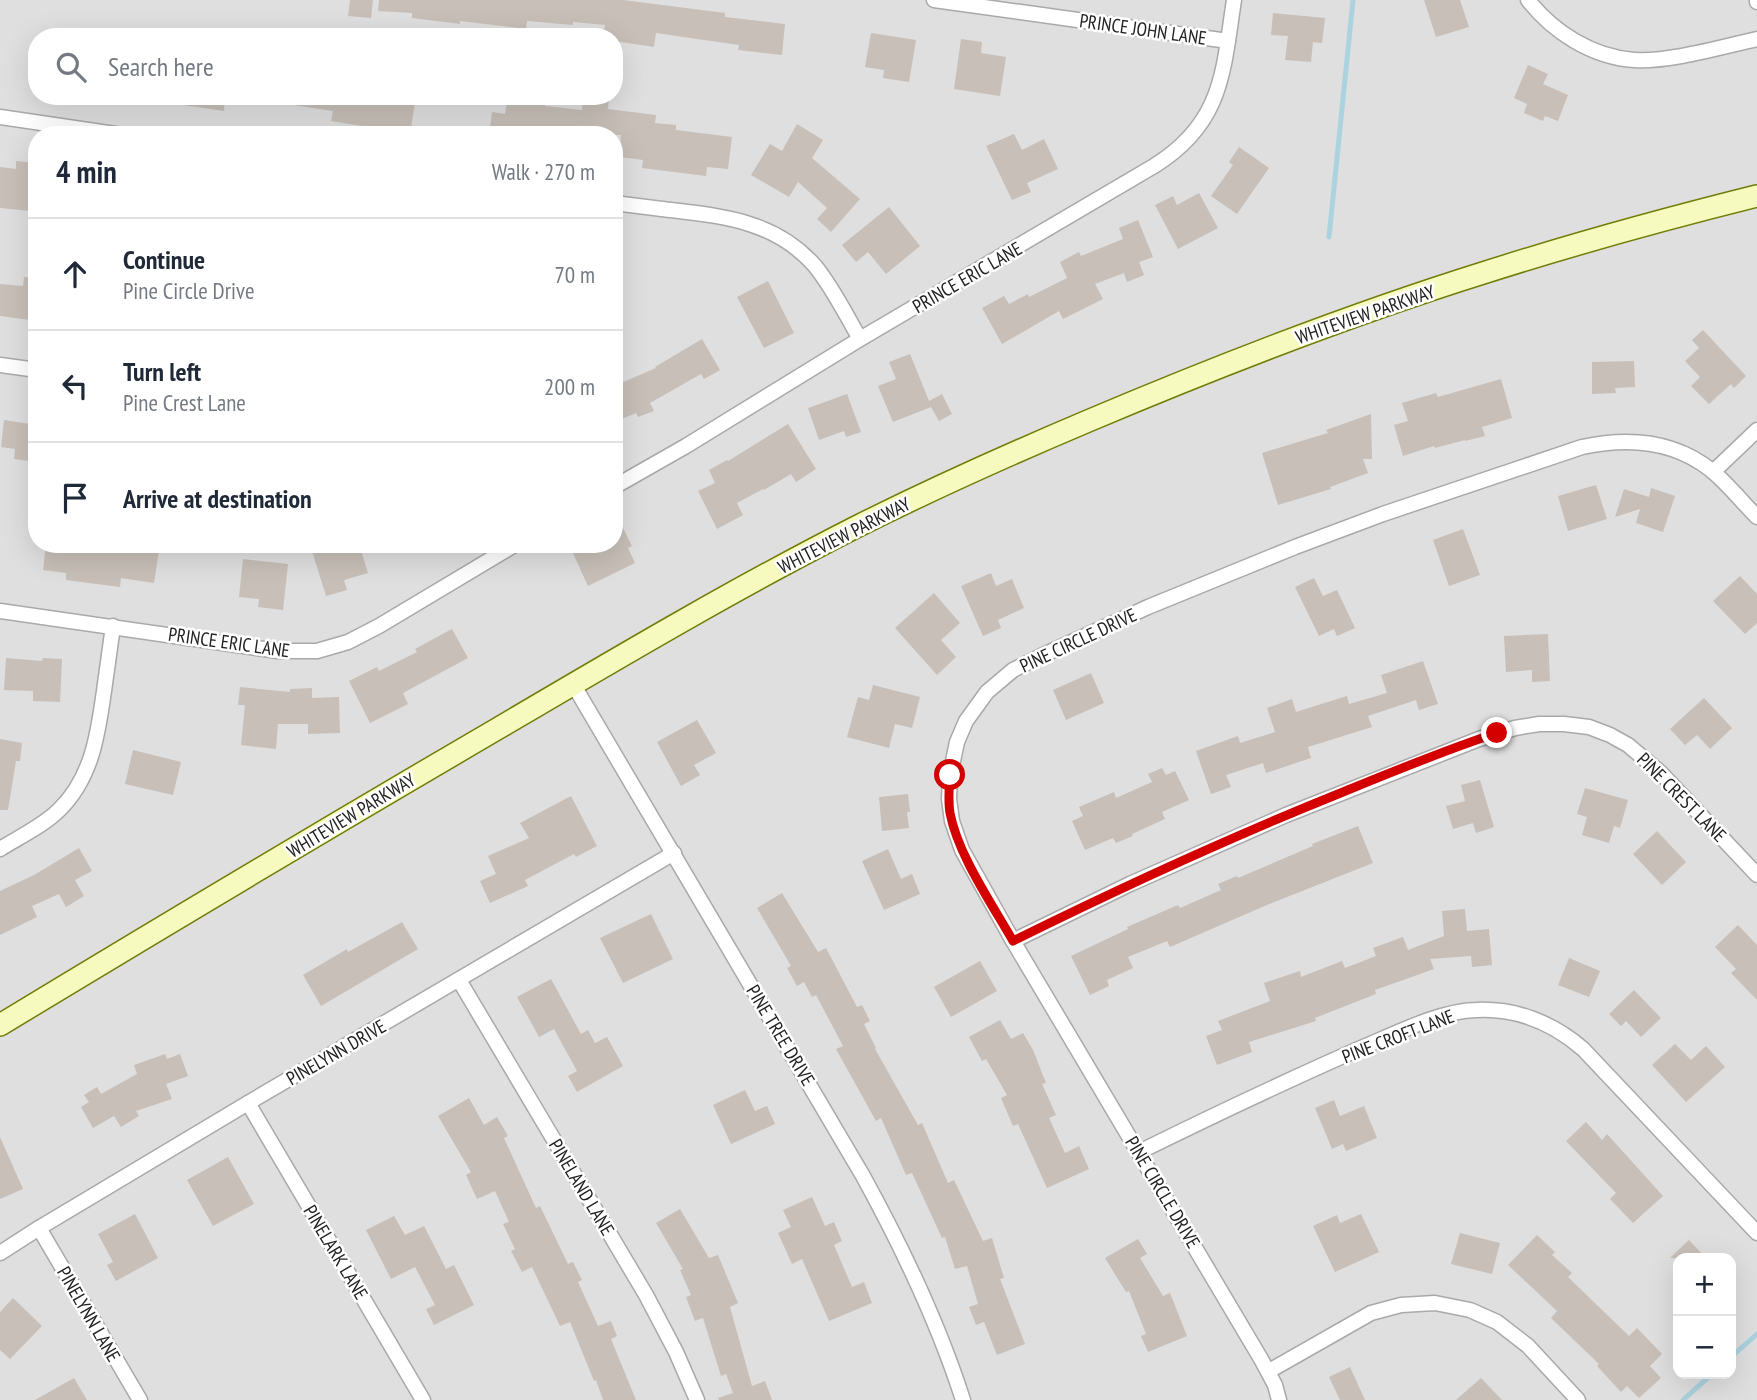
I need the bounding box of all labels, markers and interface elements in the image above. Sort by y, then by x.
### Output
street label: PRINCE JOHN LANE [1078,8,1208,50]
search box [28,28,623,105]
icon: search [52,48,90,86]
text: Search here [108,50,214,83]
text: 4 min [56,152,117,191]
text: Walk · 270 m [492,157,595,186]
street label: PRINCE ERIC LANE [908,236,1026,318]
text: Continue [123,243,205,276]
icon: ahead [56,255,94,293]
text: 70 m [554,260,595,289]
text: Pine Circle Drive [123,276,254,305]
street label: WHITEVIEW PARKWAY [1292,279,1438,349]
text: Turn left [123,355,201,388]
icon: left [56,367,94,405]
text: 200 m [544,372,595,401]
text: Pine Crest Lane [123,388,246,417]
icon: arrive [56,479,94,517]
text: Arrive at destination [123,482,312,515]
street label: WHITEVIEW PARKWAY [774,491,915,579]
street label: PINE CIRCLE DRIVE [1016,602,1140,678]
street label: PRINCE ERIC LANE [167,622,291,662]
route end [1481,717,1512,748]
street label: PINE CREST LANE [1632,747,1732,847]
route start [934,759,965,790]
street label: WHITEVIEW PARKWAY [282,767,420,863]
street label: PINE TREE DRIVE [742,980,820,1090]
street label: PINE CROFT LANE [1339,1004,1457,1068]
street label: PINELYNN DRIVE [282,1014,390,1090]
street label: PINE CIRCLE DRIVE [1120,1132,1206,1252]
street label: PINELAND LANE [544,1135,620,1239]
street label: PINELARK LANE [298,1200,374,1304]
map controls [1673,1253,1736,1379]
button: + [1673,1253,1736,1316]
street label: PINELYNN LANE [52,1262,126,1366]
button: − [1673,1316,1736,1379]

